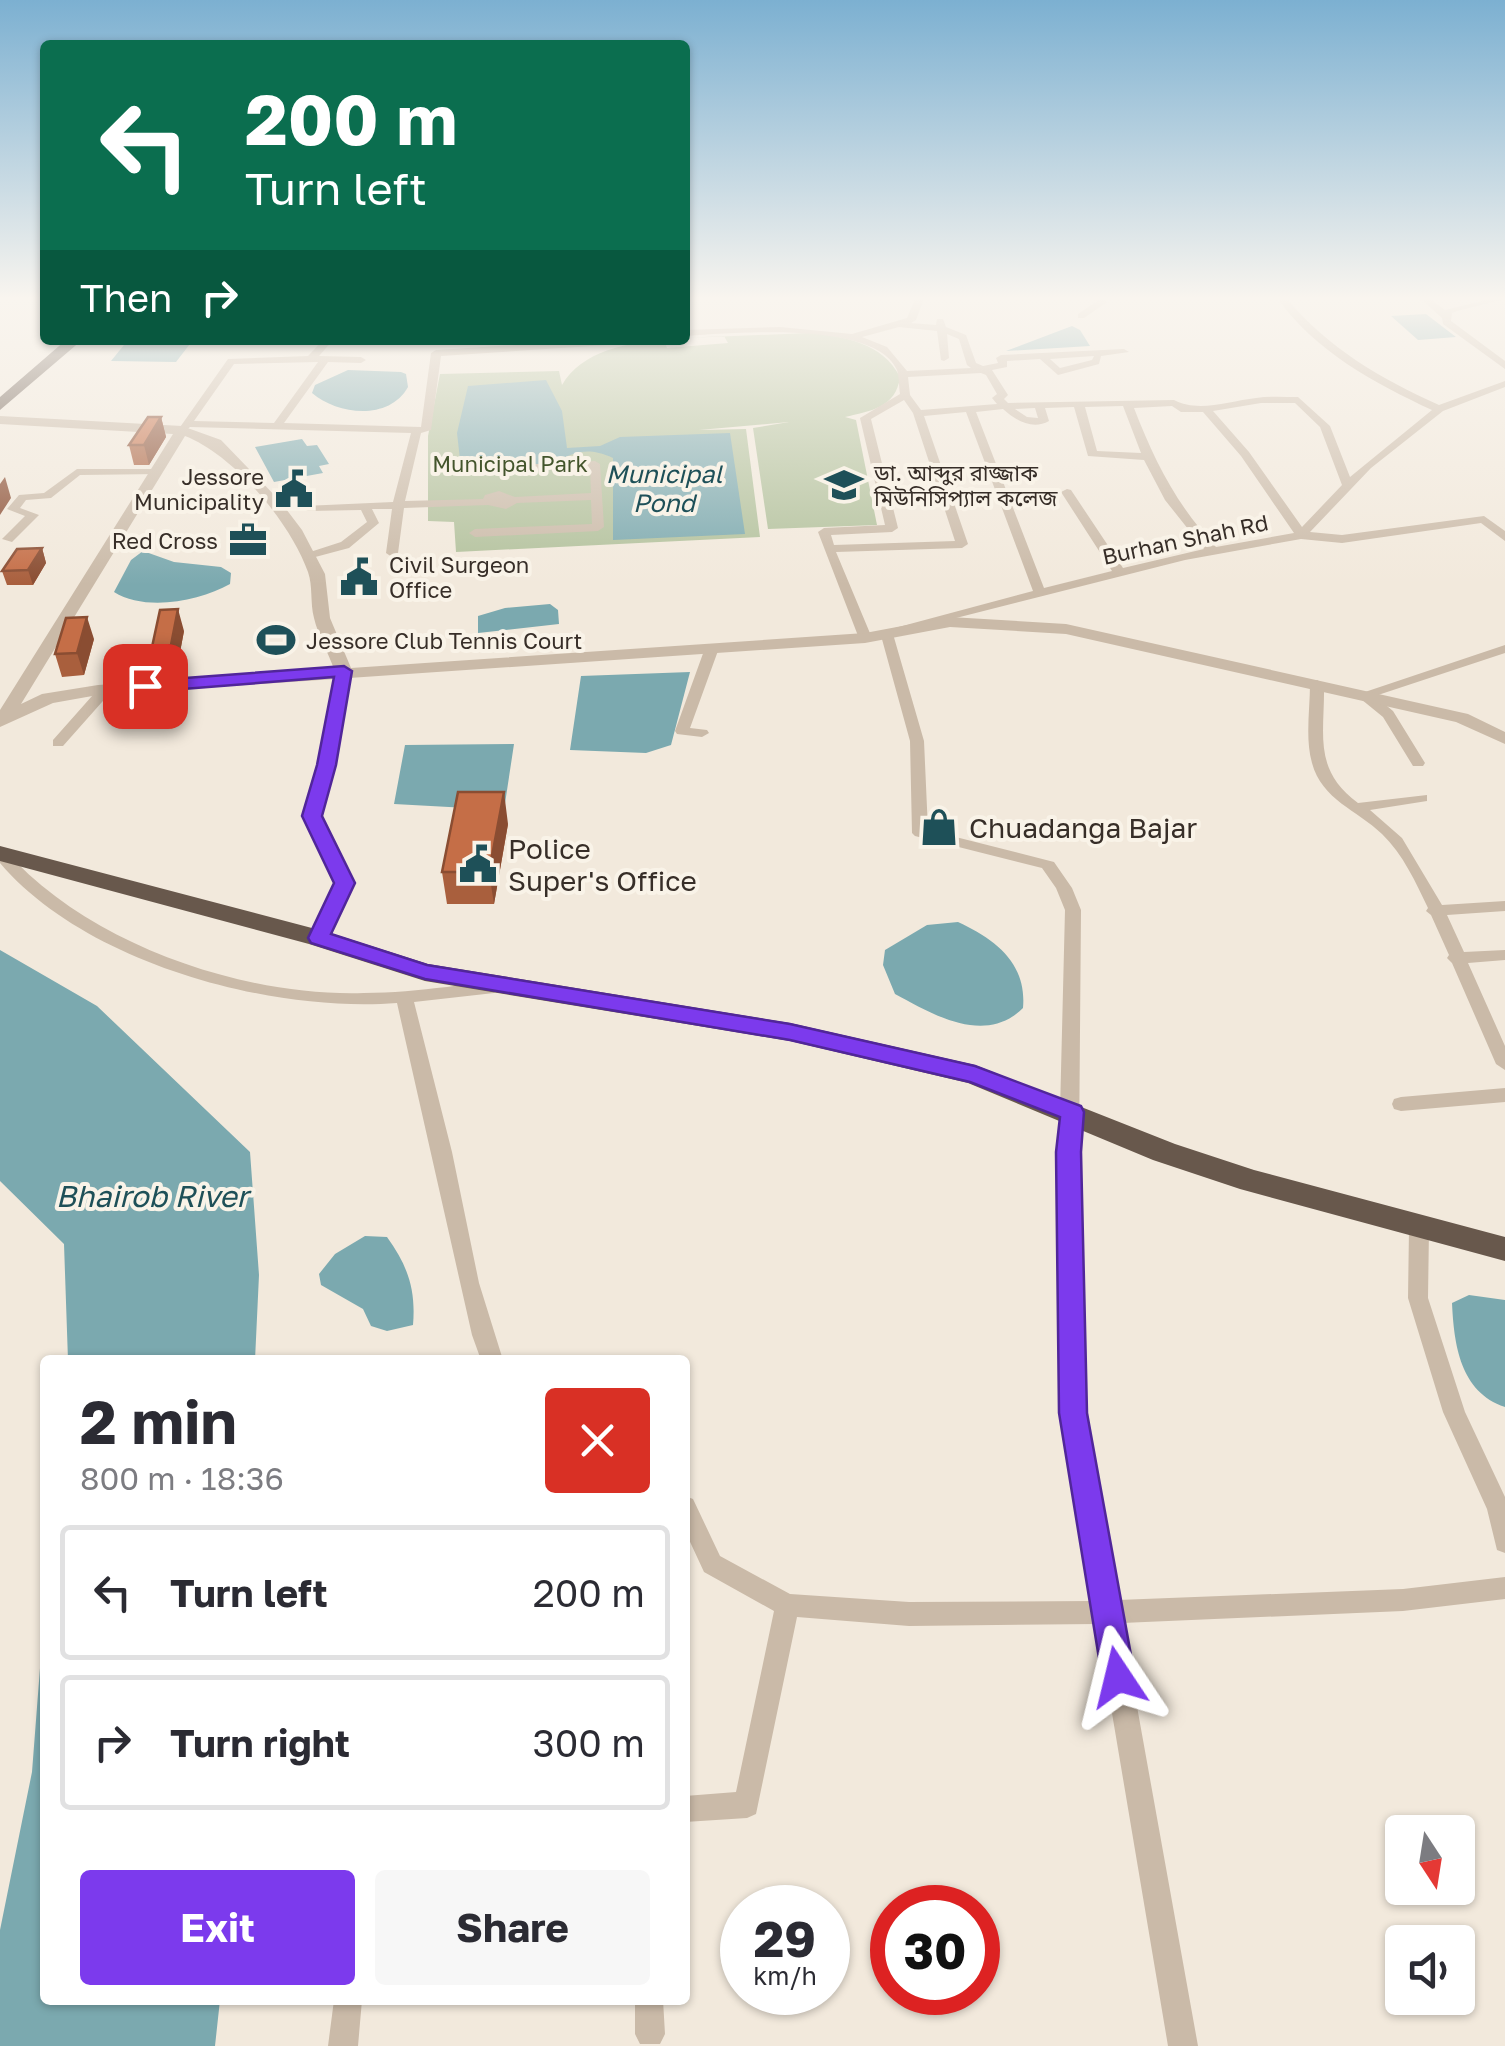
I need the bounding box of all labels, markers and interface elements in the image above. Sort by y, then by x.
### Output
text: 200 m [245,76,457,160]
icon: left [80,80,210,210]
text: Turn left [245,161,427,215]
icon: right [192,270,247,325]
text: Then [80,275,172,320]
park label: Municipal Park [432,450,588,477]
water label: Municipal Pond [606,458,723,518]
place label: ডা. আব্দুর রাজ্জাক মিউনিসিপ্যাল কলেজ [873,459,1059,511]
place label: Jessore Municipality [134,463,264,515]
school or university icon: ডা. আব্দুর রাজ্জাক মিউনিসিপ্যাল কলেজ [823,464,865,506]
public building icon: Jessore Municipality [273,468,315,510]
street label: Burhan Shah Rd [1100,508,1270,570]
office icon: Red Cross [227,519,269,561]
place label: Red Cross [112,527,218,554]
place label: Civil Surgeon Office [389,551,529,603]
public building icon: Civil Surgeon Office [338,556,380,598]
sports icon: Jessore Club Tennis Court [255,619,297,661]
place label: Jessore Club Tennis Court [306,627,582,654]
pin [103,644,188,729]
icon: arrive [118,659,173,714]
shop icon: Chuadanga Bajar [918,806,960,848]
place label: Chuadanga Bajar [969,811,1197,844]
place label: Police Super's Office [508,832,697,897]
public building icon: Police Super's Office [457,843,499,885]
water label: Bhairob River [56,1178,253,1214]
text: 2 min [80,1385,237,1457]
button: close [545,1388,650,1493]
text: 800 m · 18:36 [80,1459,284,1497]
icon: left [85,1565,140,1620]
text: Turn left [170,1570,328,1615]
text: 200 m [533,1570,645,1615]
position arrow [1066,1625,1170,1729]
icon: right [85,1715,140,1770]
text: Turn right [170,1720,350,1765]
text: 300 m [533,1720,645,1765]
north arrow [1385,1815,1475,1905]
map controls [1385,1815,1475,2015]
button: Exit [80,1870,355,1985]
button: Share [375,1870,650,1985]
speed limit sign: 30 [870,1885,1000,2015]
text: 29 [754,1908,816,1968]
button: sound [1385,1925,1475,2015]
text: km/h [753,1960,817,1991]

